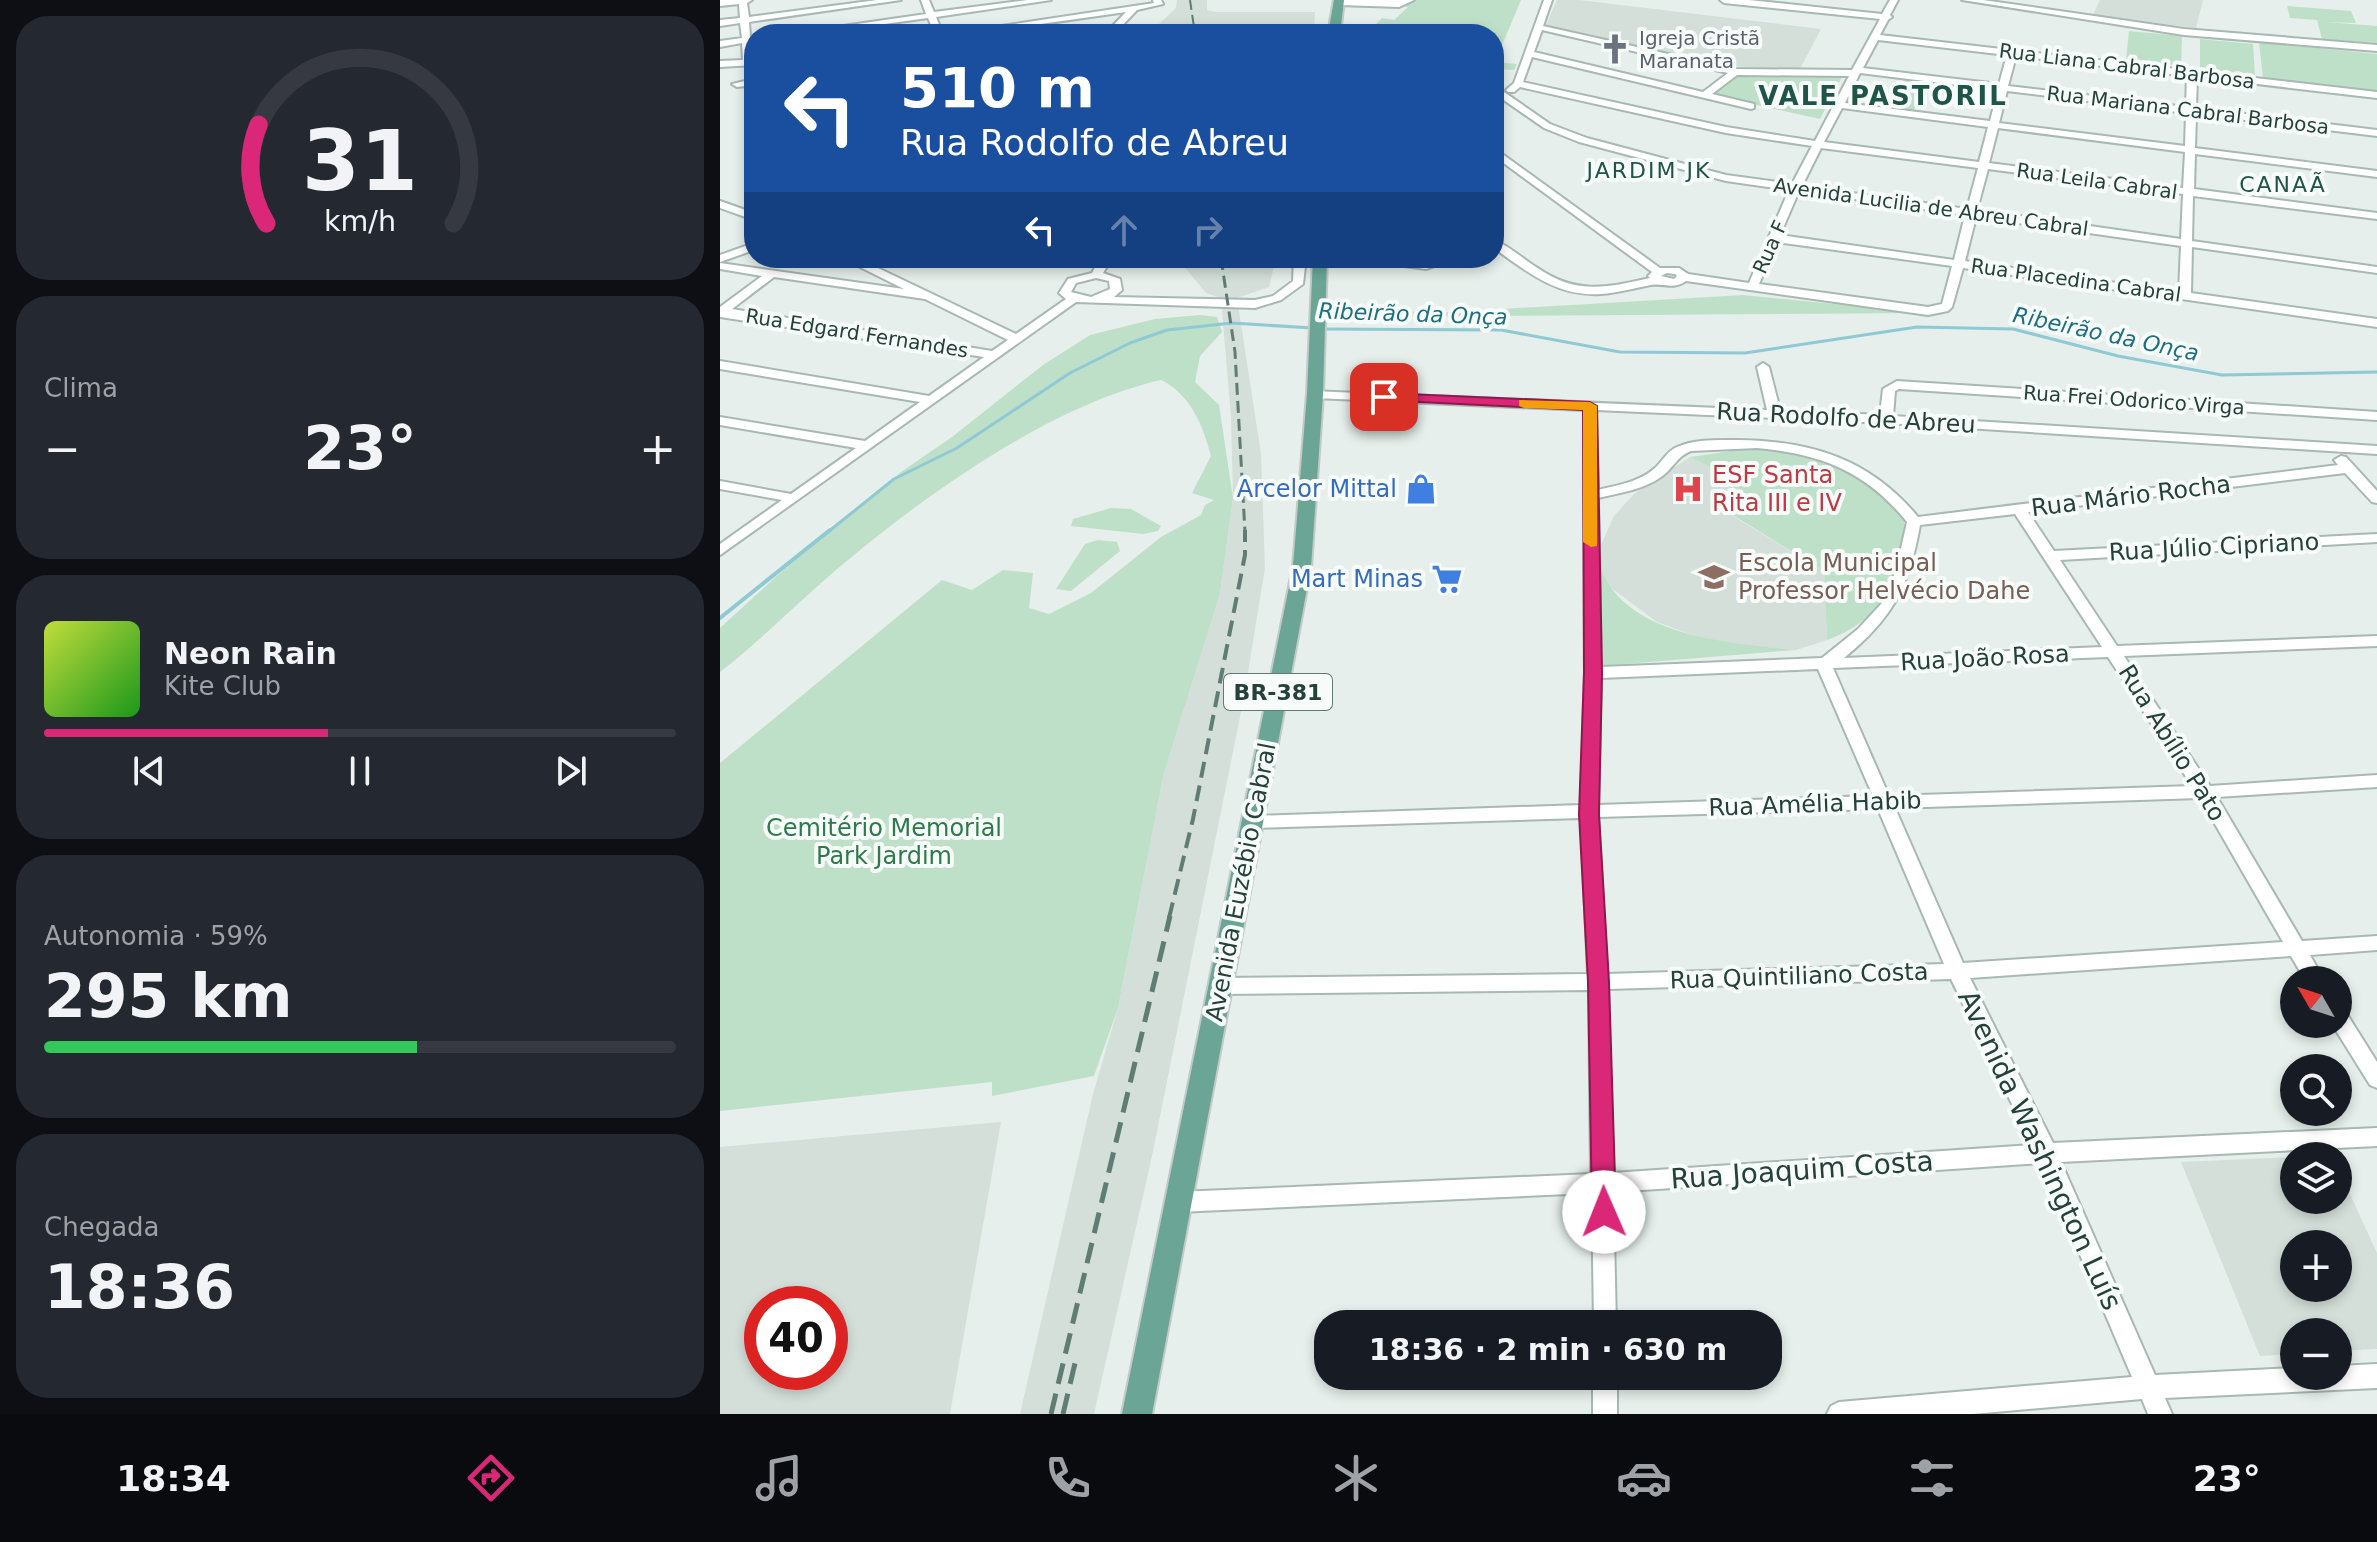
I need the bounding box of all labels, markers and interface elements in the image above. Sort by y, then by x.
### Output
place label: Igreja Cristã Maranata [1639,26,1760,73]
church icon: Igreja Cristã Maranata [1598,32,1632,66]
street label: Rua Liana Cabral Barbosa [1998,38,2256,94]
text: 510 m [900,55,1095,120]
icon: left [768,56,872,160]
district label: VALE PASTORIL [1758,81,2008,111]
street label: Rua Mariana Cabral Barbosa [2045,81,2331,139]
text: 31 [302,112,418,209]
text: Rua Rodolfo de Abreu [900,122,1289,163]
district label: JARDIM JK [1585,158,1711,183]
street label: Rua Leila Cabral [2015,158,2179,204]
district label: CANAÃ [2239,171,2327,197]
street label: Avenida Lucilia de Abreu Cabral [1772,173,2090,241]
text: km/h [324,204,396,238]
icon: left [1018,208,1062,252]
icon: ahead [1102,208,1146,252]
icon: right [1186,208,1230,252]
street label: Rua F [1748,217,1792,277]
street label: Rua Placedina Cabral [1969,253,2183,307]
water label: Ribeirão da Onça [1318,298,1508,330]
water label: Ribeirão da Onça [2011,302,2201,366]
street label: Rua Edgard Fernandes [744,304,970,362]
pin [1350,363,1418,431]
text: Clima [44,373,118,403]
icon: arrive [1362,375,1406,419]
street label: Rua Frei Odorico Virga [2022,380,2246,420]
street label: Rua Rodolfo de Abreu [1716,397,1976,439]
text: 23° [303,413,417,483]
text: − [44,423,81,474]
text: + [639,423,676,474]
place label: ESF Santa Rita III e IV [1712,461,1842,517]
street label: Rua Mário Rocha [2030,470,2232,522]
shop icon: Arcelor Mittal [1404,472,1438,506]
hospital icon: ESF Santa Rita III e IV [1671,472,1705,506]
place label: Arcelor Mittal [1237,475,1397,503]
street label: Rua Júlio Cipriano [2108,528,2320,566]
place label: Escola Municipal Professor Helvécio Dahe [1738,549,2030,605]
school or university icon: Escola Municipal Professor Helvécio Dahe [1697,560,1731,594]
supermarket icon: Mart Minas [1430,562,1464,596]
place label: Mart Minas [1291,565,1423,593]
text: Neon Rain [164,636,337,671]
street label: Rua João Rosa [1900,640,2070,676]
street label: Rua Abílio Pato [2113,660,2231,826]
text: Kite Club [164,671,281,701]
road number: BR-381 [1224,674,1332,710]
street label: Avenida Euzébio Cabral [1200,740,1282,1024]
icon: previous [127,749,171,793]
icon: pause [338,749,382,793]
icon: next [549,749,593,793]
street label: Rua Amélia Habib [1708,786,1922,822]
park label: Cemitério Memorial Park Jardim [766,814,1002,870]
text: Autonomia · 59% [44,921,268,951]
street label: Rua Quintiliano Costa [1669,957,1929,995]
text: 295 km [44,961,293,1031]
north arrow [2280,966,2352,1038]
map controls [2280,966,2352,1390]
street label: Avenida Washington Luís [1951,985,2129,1315]
button: search [2280,1054,2352,1126]
button: layers [2280,1142,2352,1214]
street label: Rua Joaquim Costa [1669,1144,1935,1196]
position arrow [1562,1170,1646,1254]
text: Chegada [44,1212,160,1242]
button: + [2280,1230,2352,1302]
text: 18:36 [44,1252,235,1322]
speed limit sign: 40 [744,1286,848,1390]
button: − [2280,1318,2352,1390]
text: 18:36 · 2 min · 630 m [1369,1332,1727,1367]
icon: directions [463,1450,519,1506]
icon: music [751,1450,807,1506]
icon: phone [1040,1450,1096,1506]
icon: climate [1328,1450,1384,1506]
icon: car [1616,1450,1672,1506]
icon: filters [1904,1450,1960,1506]
text: 18:34 [116,1458,231,1499]
text: 23° [2193,1458,2261,1499]

